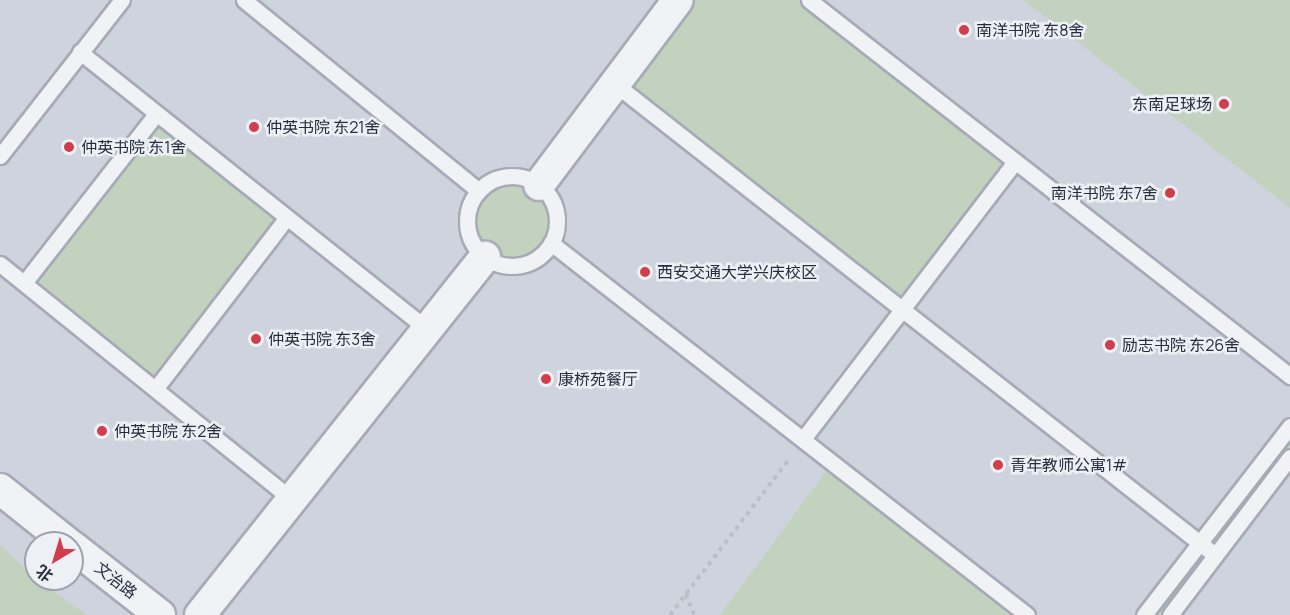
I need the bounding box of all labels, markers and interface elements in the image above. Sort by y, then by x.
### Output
place label: 南洋书院 东8舍 [976,20,1084,40]
marker: 南洋书院 东8舍 [957,23,971,37]
place label: 东南足球场 [1132,94,1212,114]
marker: 东南足球场 [1217,97,1231,111]
place label: 仲英书院 东21舍 [266,117,381,137]
marker: 仲英书院 东21舍 [247,120,261,134]
place label: 仲英书院 东1舍 [81,137,186,157]
marker: 仲英书院 东1舍 [62,140,76,154]
place label: 南洋书院 东7舍 [1051,183,1158,203]
marker: 南洋书院 东7舍 [1163,186,1177,200]
place label: 西安交通大学兴庆校区 [657,262,817,282]
marker: 西安交通大学兴庆校区 [638,265,652,279]
place label: 仲英书院 东3舍 [268,329,376,349]
marker: 仲英书院 东3舍 [249,332,263,346]
place label: 励志书院 东26舍 [1122,335,1240,355]
marker: 励志书院 东26舍 [1103,338,1117,352]
place label: 康桥苑餐厅 [558,369,638,389]
marker: 康桥苑餐厅 [539,372,553,386]
place label: 仲英书院 东2舍 [114,421,222,441]
marker: 仲英书院 东2舍 [95,424,109,438]
place label: 青年教师公寓1# [1010,455,1127,475]
marker: 青年教师公寓1# [991,458,1005,472]
north arrow [24,531,84,591]
street label: 文治路 [91,558,141,602]
text: 北 [31,560,57,587]

